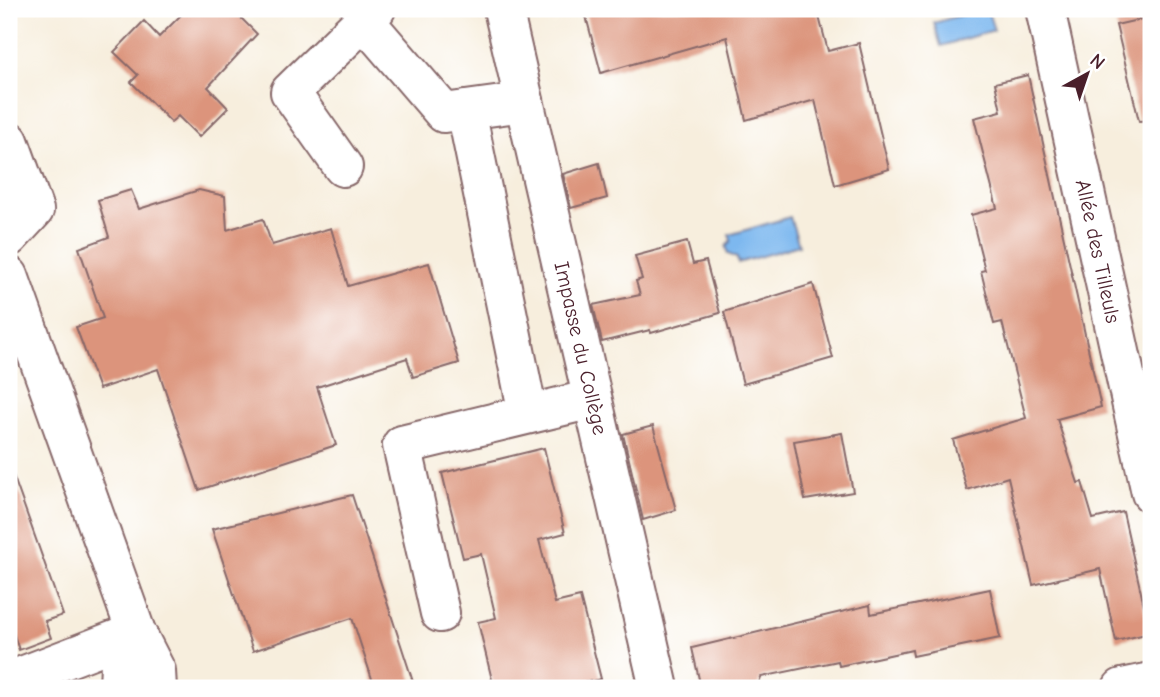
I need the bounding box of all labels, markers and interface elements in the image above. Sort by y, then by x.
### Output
north arrow [1052,38,1122,108]
text: N [1085,49,1109,74]
street label: Allée des Tilleuls [1071,177,1125,325]
street label: Impasse du Collège [549,259,612,437]

